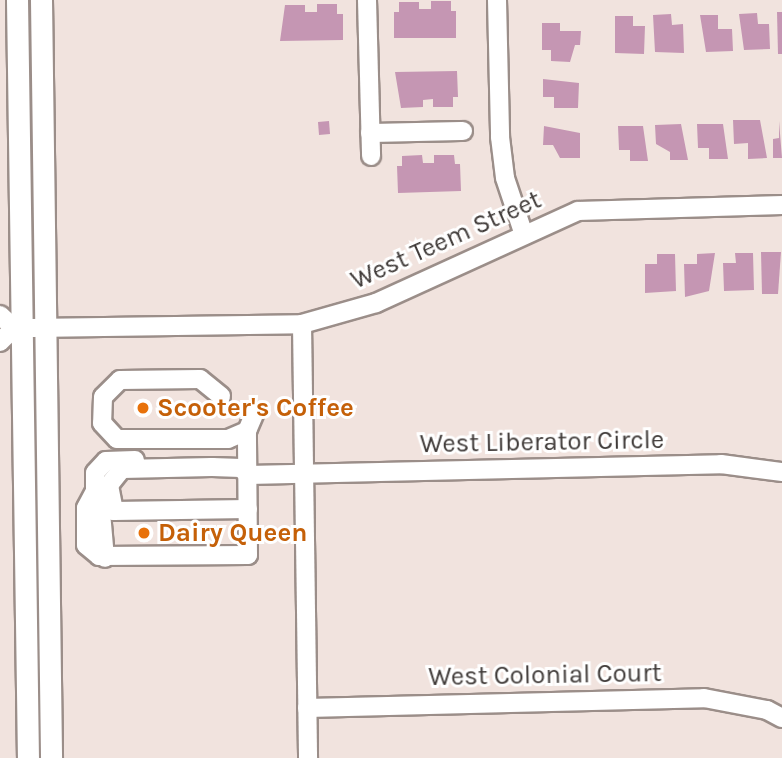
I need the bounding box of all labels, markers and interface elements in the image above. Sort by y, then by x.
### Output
street label: West Teem Street [346,184,546,296]
place label: Scooter's Coffee [157,392,354,424]
marker: Scooter's Coffee [135,400,151,416]
street label: West Liberator Circle [420,424,664,460]
place label: Dairy Queen [158,517,307,549]
marker: Dairy Queen [136,525,152,541]
street label: West Colonial Court [428,657,662,693]

